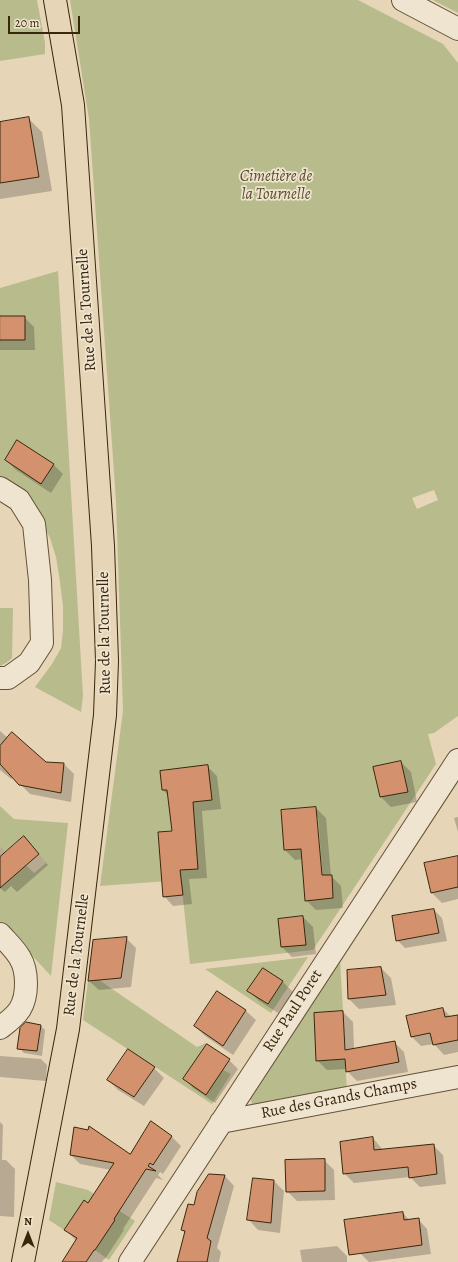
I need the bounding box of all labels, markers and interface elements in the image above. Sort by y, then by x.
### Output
scale bar [10,8,82,34]
text: 20 m [15,15,39,31]
park label: Cimetière de la Tournelle [240,167,312,205]
street label: Rue de la Tournelle [73,248,101,372]
street label: Rue de la Tournelle [94,571,116,695]
street label: Rue de la Tournelle [60,893,94,1017]
street label: Rue Paul Poret [259,966,327,1056]
street label: Rue des Grands Champs [259,1074,419,1124]
north arrow [8,1214,48,1254]
text: N [24,1214,32,1229]

